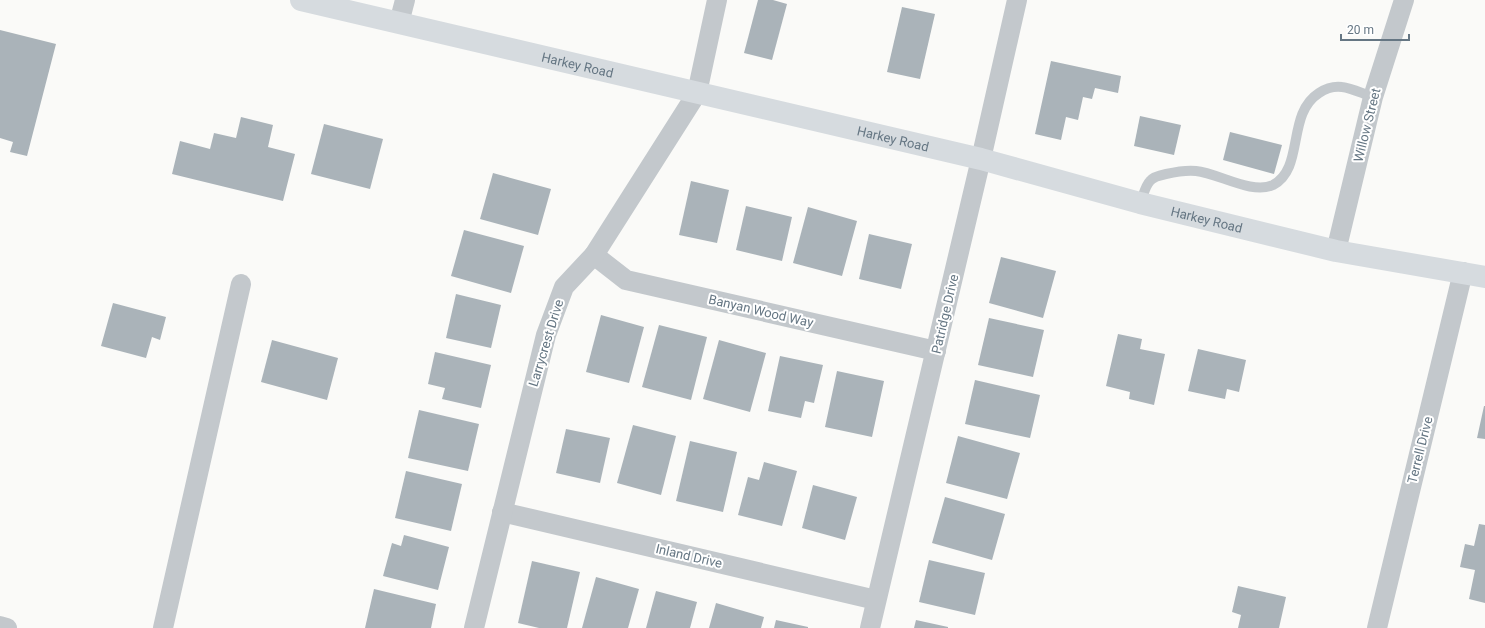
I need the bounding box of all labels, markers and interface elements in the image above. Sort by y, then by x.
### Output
scale bar [1341,16,1409,42]
text: 20 m [1347,23,1374,37]
street label: Harkey Road [540,49,615,80]
street label: Willow Street [1351,86,1383,164]
street label: Harkey Road [856,123,930,154]
street label: Harkey Road [1169,203,1244,235]
street label: Patridge Drive [929,273,961,355]
street label: Banyan Wood Way [707,292,815,330]
street label: Larrycrest Drive [526,297,566,388]
street label: Terrell Drive [1404,415,1436,485]
street label: Inland Drive [654,541,724,571]

